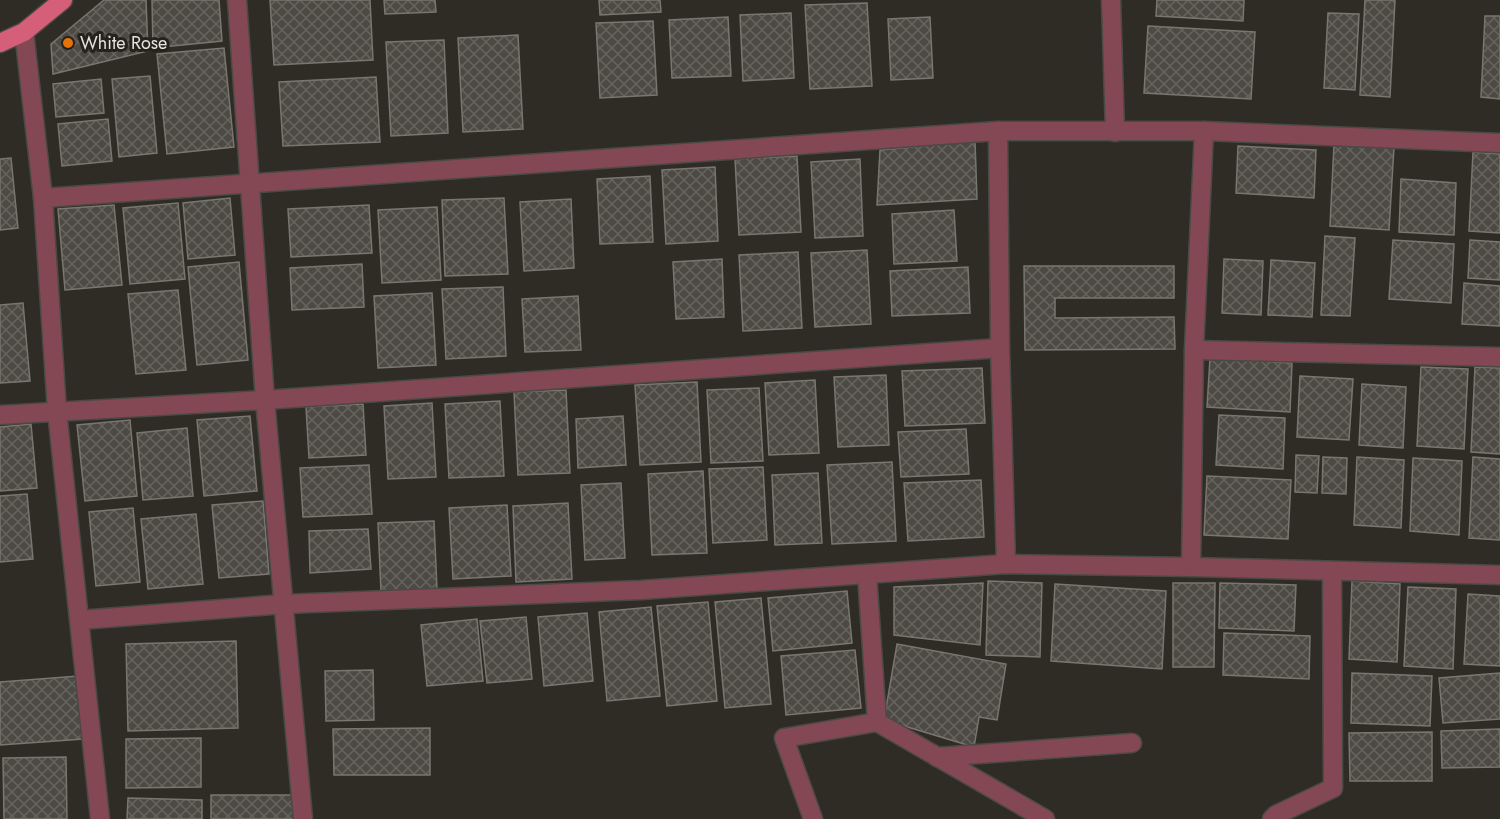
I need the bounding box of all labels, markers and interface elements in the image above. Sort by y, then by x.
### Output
place label: White Rose [80,30,167,56]
marker: White Rose [61,36,75,50]

